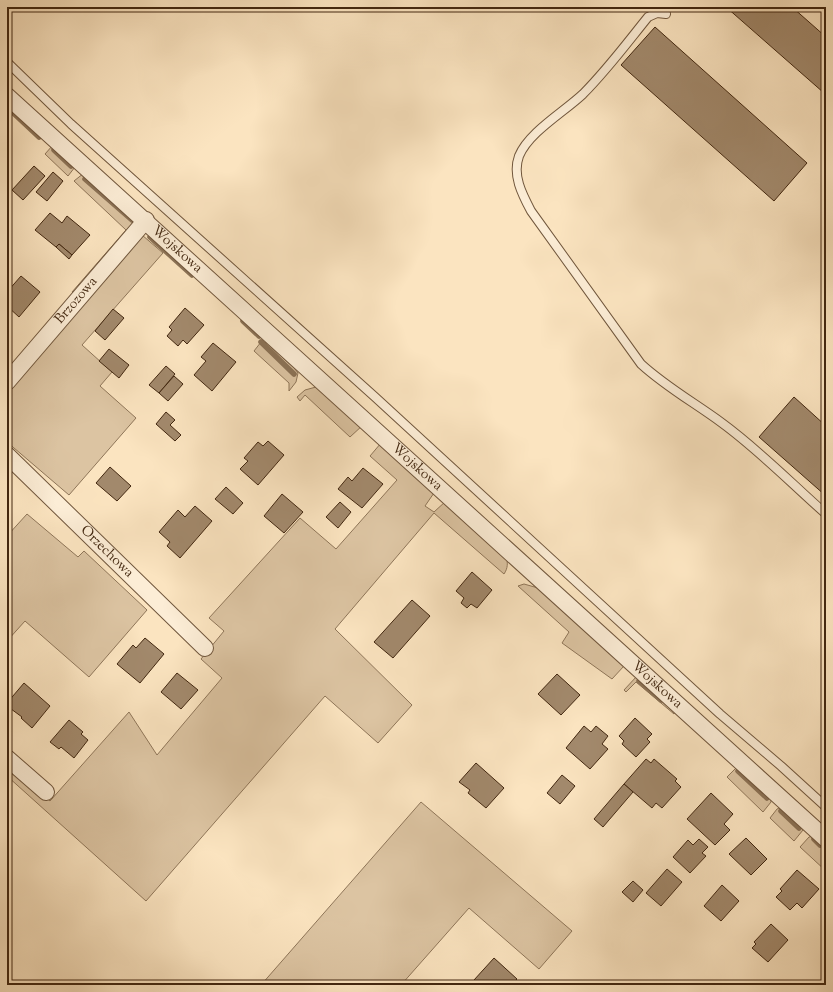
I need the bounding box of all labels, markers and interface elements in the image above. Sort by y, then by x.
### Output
street label: Wojskowa [147,221,207,279]
street label: Brzozowa [51,272,103,329]
street label: Wojskowa [387,439,447,496]
street label: Orzechowa [75,521,138,583]
street label: Wojskowa [627,657,687,714]

